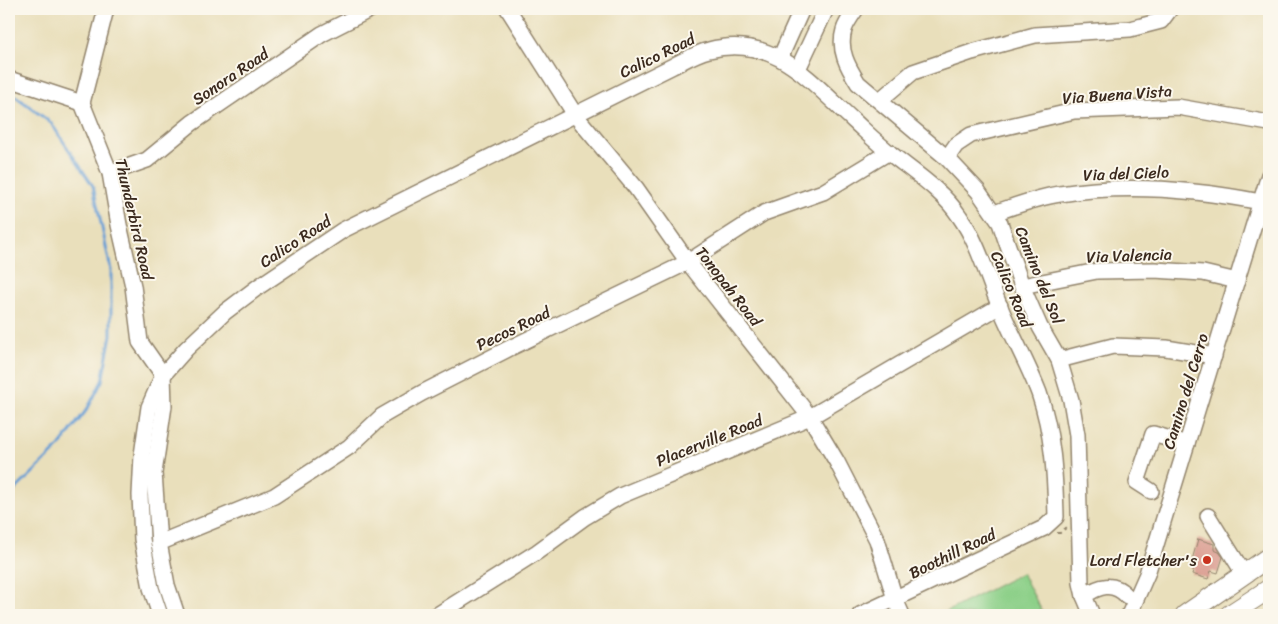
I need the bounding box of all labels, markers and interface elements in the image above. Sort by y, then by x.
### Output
street label: Calico Road [614,24,702,86]
street label: Sonora Road [186,39,276,113]
street label: Via Buena Vista [1061,76,1173,113]
street label: Thunderbird Road [106,155,163,284]
street label: Via del Cielo [1082,158,1170,189]
street label: Calico Road [253,206,339,276]
street label: Camino del Sol [1007,222,1073,329]
street label: Tonopah Road [688,240,770,334]
street label: Via Valencia [1086,240,1172,271]
street label: Calico Road [982,246,1041,334]
street label: Pecos Road [471,297,557,359]
street label: Camino del Cerro [1154,329,1217,453]
street label: Placerville Road [651,405,768,475]
street label: Boothill Road [904,519,1002,587]
place label: Lord Fletcher's [1090,546,1198,575]
marker: Lord Fletcher's [1201,554,1213,566]

